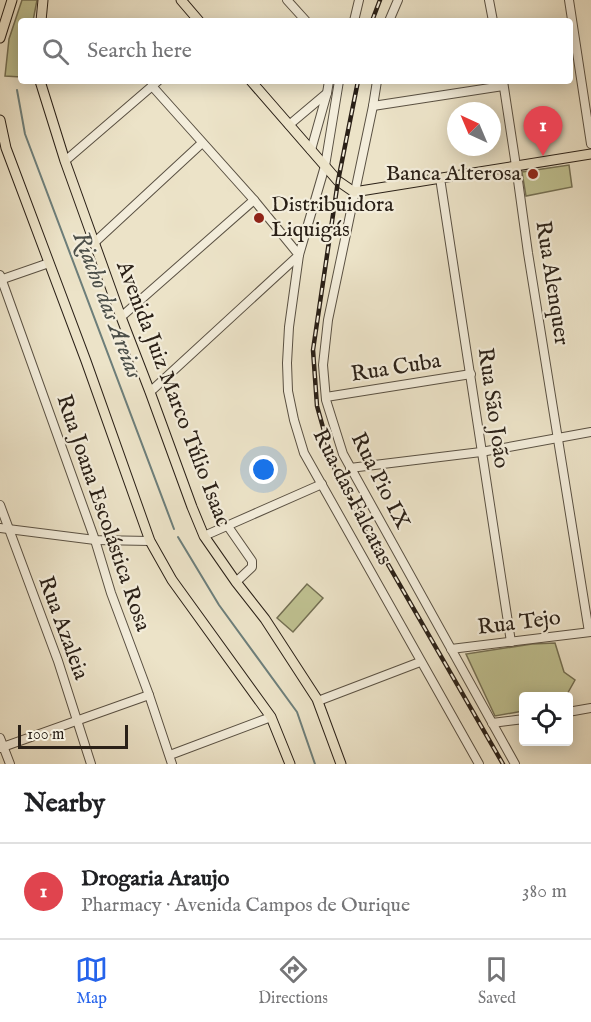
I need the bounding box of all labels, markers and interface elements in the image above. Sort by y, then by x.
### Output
search box [18,18,573,84]
icon: search [39,35,72,68]
text: Search here [87,37,192,65]
north arrow [447,102,501,156]
pin: 1 [524,106,562,156]
place label: Banca Alterosa [386,160,521,188]
marker: Banca Alterosa [526,167,540,181]
place label: Distribuidora Liquigás [271,191,394,244]
marker: Distribuidora Liquigás [252,211,266,225]
street label: Rua Alenquer [528,219,576,347]
water label: Riacho das Areias [65,227,150,384]
street label: Avenida Juiz Marco Túlio Isaac [109,256,237,531]
street label: Rua São João [471,346,515,470]
street label: Rua Cuba [349,347,443,389]
street label: Rua Joana Escolástica Rosa [49,391,157,635]
street label: Rua das Falcatas [306,424,398,570]
street label: Rua Pio IX [344,428,416,534]
your location [249,455,278,484]
street label: Rua Azaleia [31,572,95,684]
street label: Rua Tejo [476,604,562,642]
map controls [519,692,573,746]
button: locate [519,692,573,746]
scale bar [18,722,128,750]
text: 100 m [27,725,64,745]
text: Nearby [24,787,105,820]
text: Drogaria Araujo [81,865,229,893]
text: 1 [40,879,47,904]
text: 380 m [522,879,567,904]
text: Pharmacy · Avenida Campos de Ourique [81,893,410,918]
tab: Map [75,953,108,1009]
tab: Directions [258,953,328,1009]
tab: Saved [478,953,516,1009]

